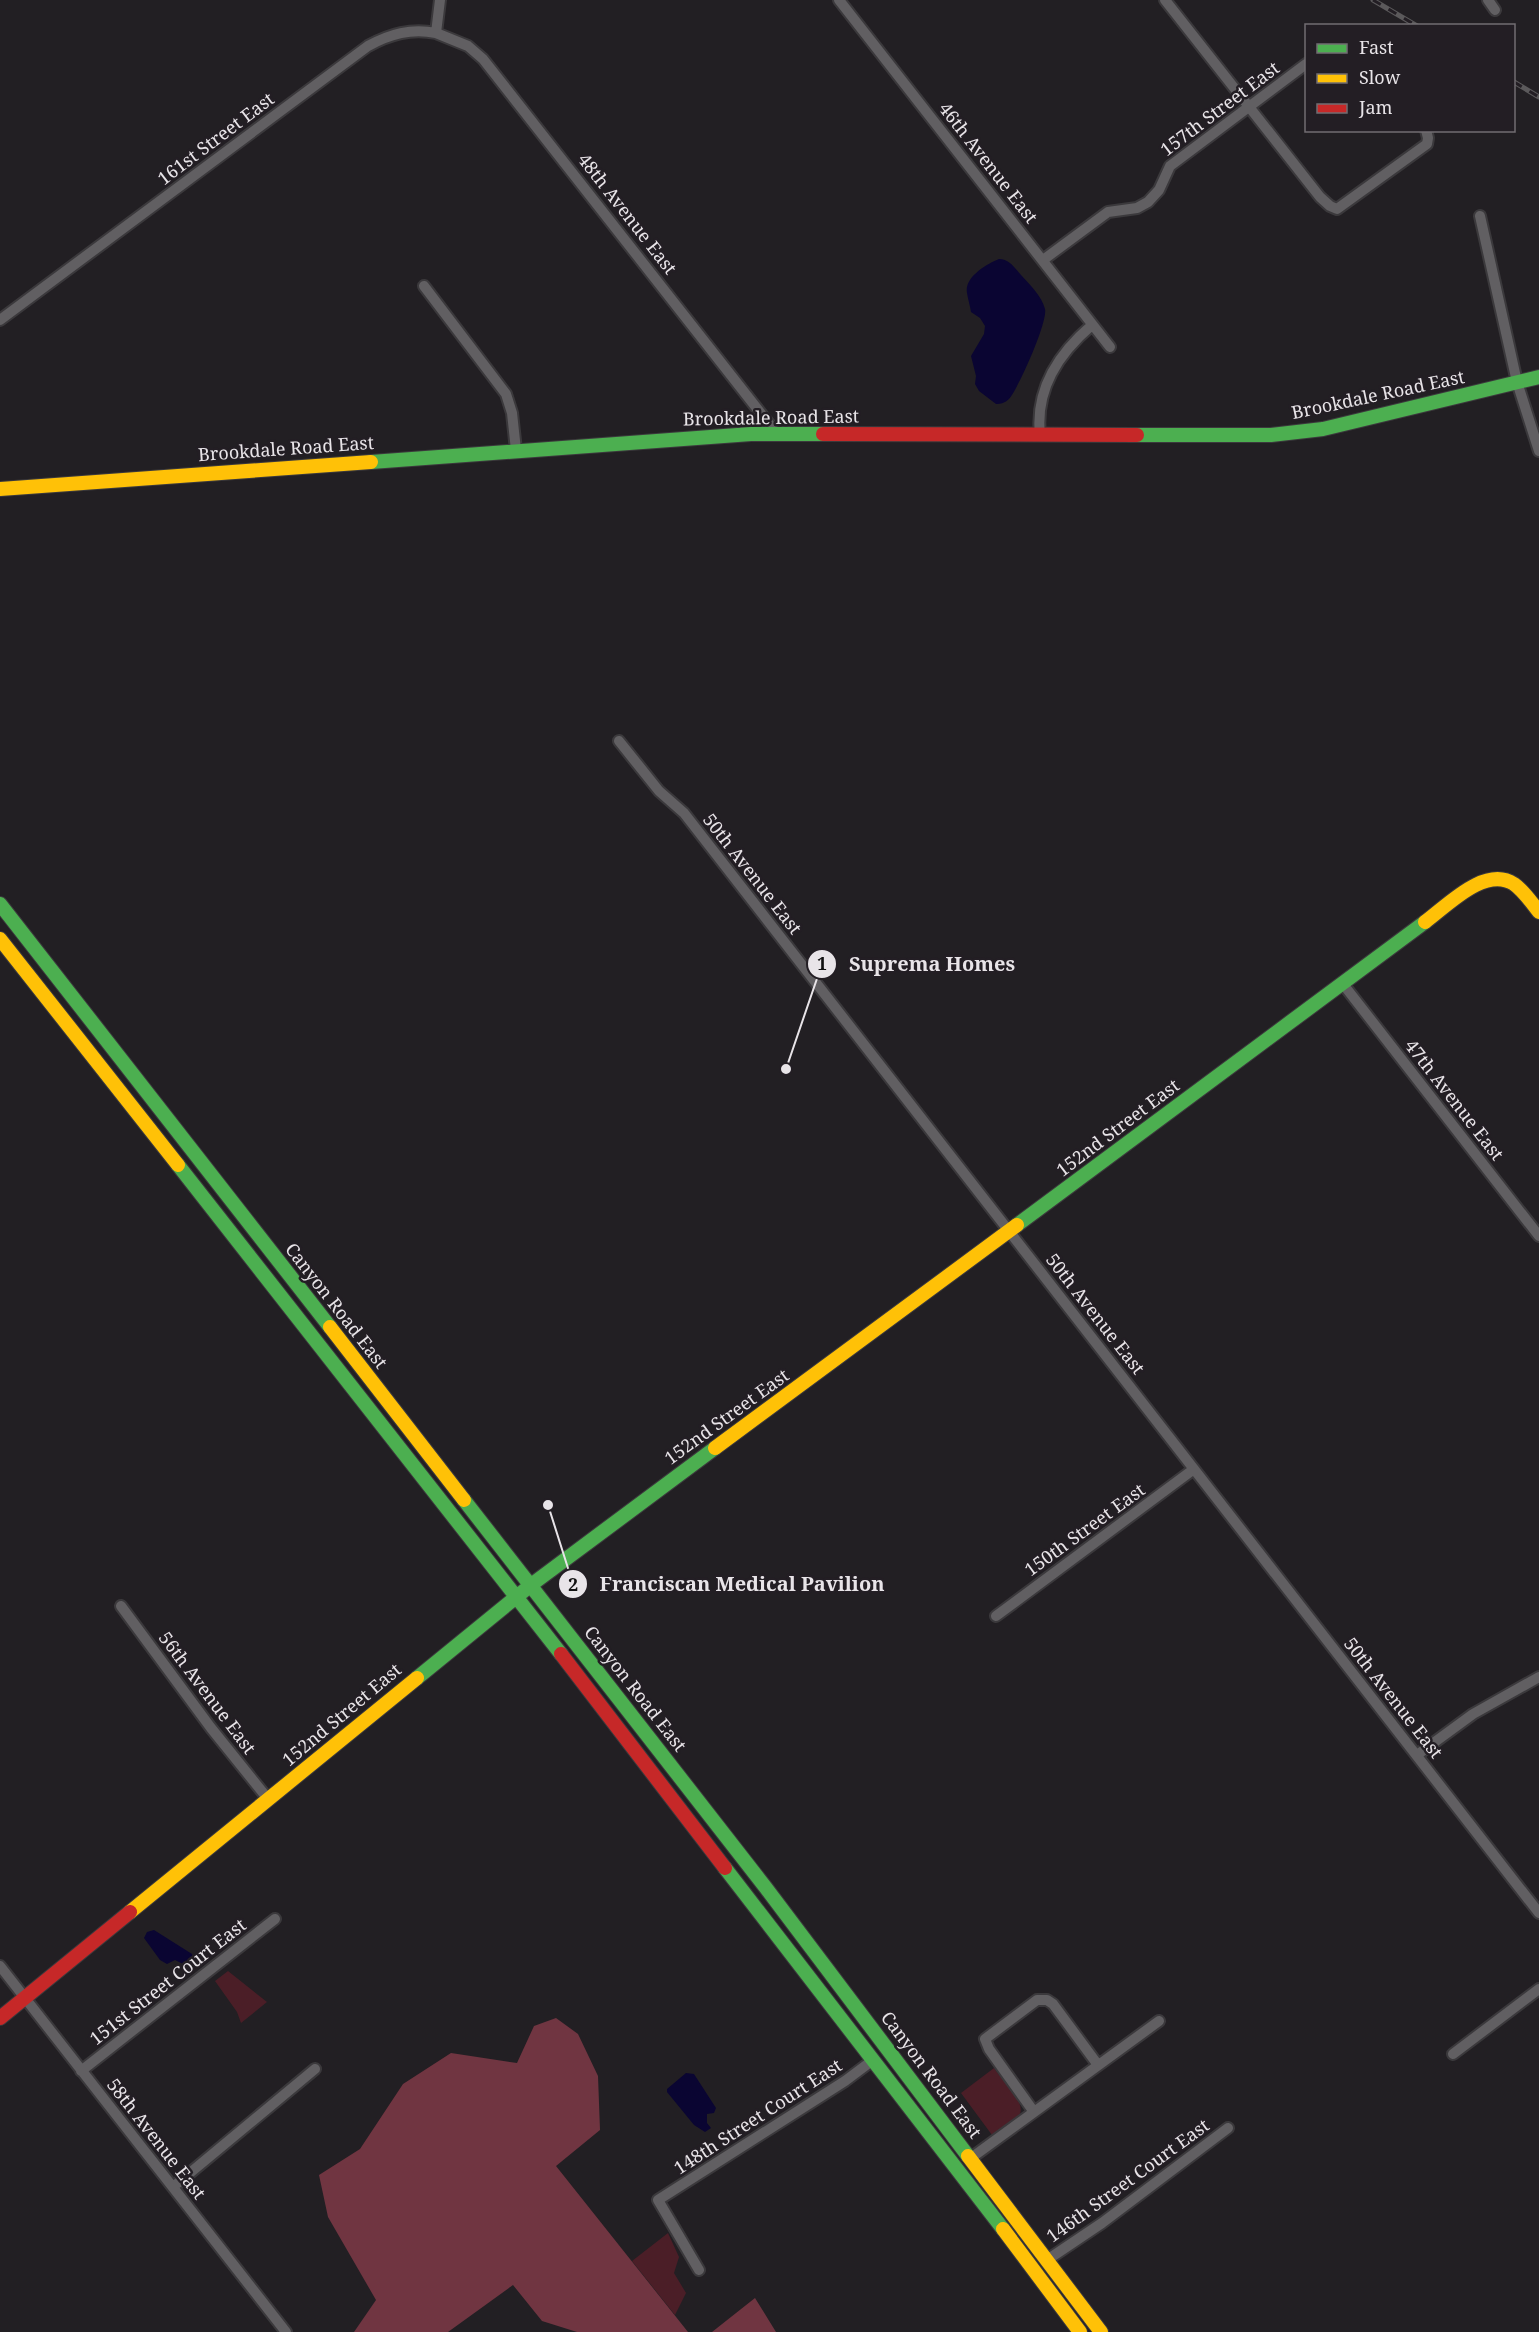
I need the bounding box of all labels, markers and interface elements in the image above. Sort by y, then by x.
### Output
legend [1305,24,1515,132]
text: Fast [1359,35,1394,59]
street label: 157th Street East [1155,55,1284,161]
text: Slow [1359,65,1401,89]
street label: 161st Street East [152,86,279,190]
text: Jam [1358,95,1393,119]
street label: 46th Avenue East [934,97,1044,228]
street label: 48th Avenue East [573,148,683,279]
street label: Brookdale Road East [1289,364,1466,424]
street label: Brookdale Road East [683,403,859,431]
street label: Brookdale Road East [197,430,375,466]
street label: 50th Avenue East [698,808,808,939]
callout: Suprema Homes [807,945,1027,983]
text: Suprema Homes [849,950,1015,977]
text: 1 [817,951,827,975]
street label: 47th Avenue East [1400,1034,1510,1165]
street label: 152nd Street East [1051,1073,1184,1181]
street label: Canyon Road East [280,1238,393,1373]
street label: 50th Avenue East [1041,1248,1151,1379]
street label: 152nd Street East [659,1363,793,1469]
street label: 150th Street East [1019,1477,1149,1581]
callout: Franciscan Medical Pavilion [558,1565,897,1603]
text: Franciscan Medical Pavilion [600,1570,885,1597]
text: 2 [568,1572,578,1596]
street label: Canyon Road East [579,1621,692,1756]
street label: 56th Avenue East [154,1626,262,1758]
street label: 50th Avenue East [1339,1632,1449,1763]
street label: 152nd Street East [277,1657,406,1771]
street label: 151st Street Court East [84,1913,251,2050]
street label: Canyon Road East [876,2006,987,2143]
street label: 148th Street Court East [669,2053,846,2180]
street label: 58th Avenue East [102,2073,212,2204]
street label: 146th Street Court East [1041,2113,1214,2247]

